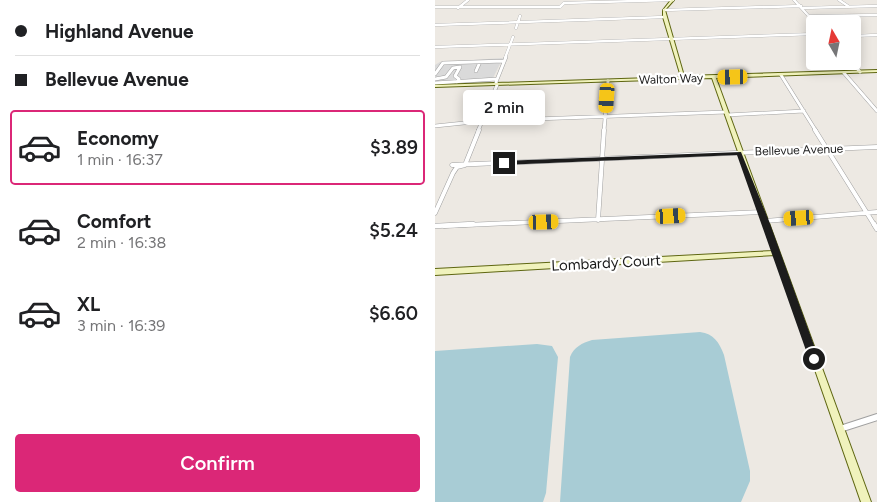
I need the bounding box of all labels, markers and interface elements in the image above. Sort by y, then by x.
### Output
north arrow [806,15,861,70]
map controls [806,15,861,70]
text: Highland Avenue [45,20,194,43]
text: Bellevue Avenue [45,68,189,91]
car [717,69,748,85]
street label: Walton Way [639,71,704,87]
car [598,83,615,113]
callout: 2 min [463,90,545,126]
text: 2 min [484,98,524,117]
icon: car [17,125,62,170]
text: Economy [77,127,159,150]
text: $3.89 [370,136,418,159]
street label: Bellevue Avenue [754,141,844,159]
text: 1 min · 16:37 [77,150,163,169]
route end [493,152,515,174]
icon: car [17,208,62,253]
car [655,208,686,224]
car [783,209,814,227]
text: Comfort [77,210,152,233]
car [528,214,559,230]
text: $5.24 [369,219,418,242]
text: 2 min · 16:38 [77,233,166,252]
street label: Lombardy Court [551,251,662,275]
icon: car [17,291,62,336]
text: XL [77,293,100,316]
text: $6.60 [369,302,418,325]
text: 3 min · 16:39 [77,316,165,335]
route start [803,348,825,370]
button: Confirm [15,434,420,492]

